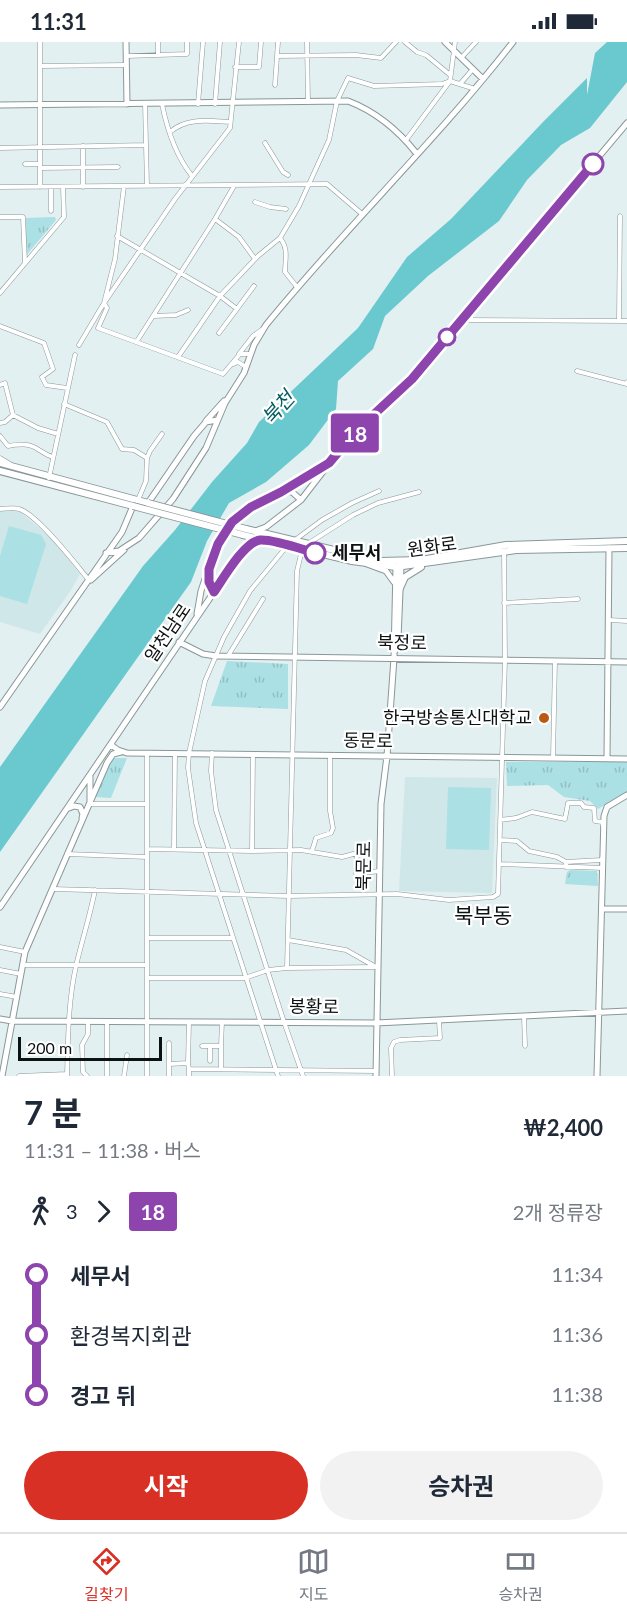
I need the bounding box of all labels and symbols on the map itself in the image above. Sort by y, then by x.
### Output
unlabelled marker [582,153,604,175]
unlabelled marker [438,328,456,346]
water label: 북천 [256,384,300,429]
line badge: 18 [328,414,382,452]
street label: 원화로 [406,532,458,560]
place label: 세무서 [332,541,382,563]
marker: 세무서 [304,542,326,564]
street label: 알천남로 [140,599,195,666]
street label: 북정로 [377,631,427,653]
place label: 한국방송통신대학교 [383,706,532,728]
marker: 한국방송통신대학교 [537,711,551,725]
street label: 동문로 [343,729,393,751]
street label: 북문로 [352,841,374,891]
district label: 북부동 [454,902,512,927]
street label: 봉황로 [289,995,339,1017]
scale bar [18,1034,162,1061]

